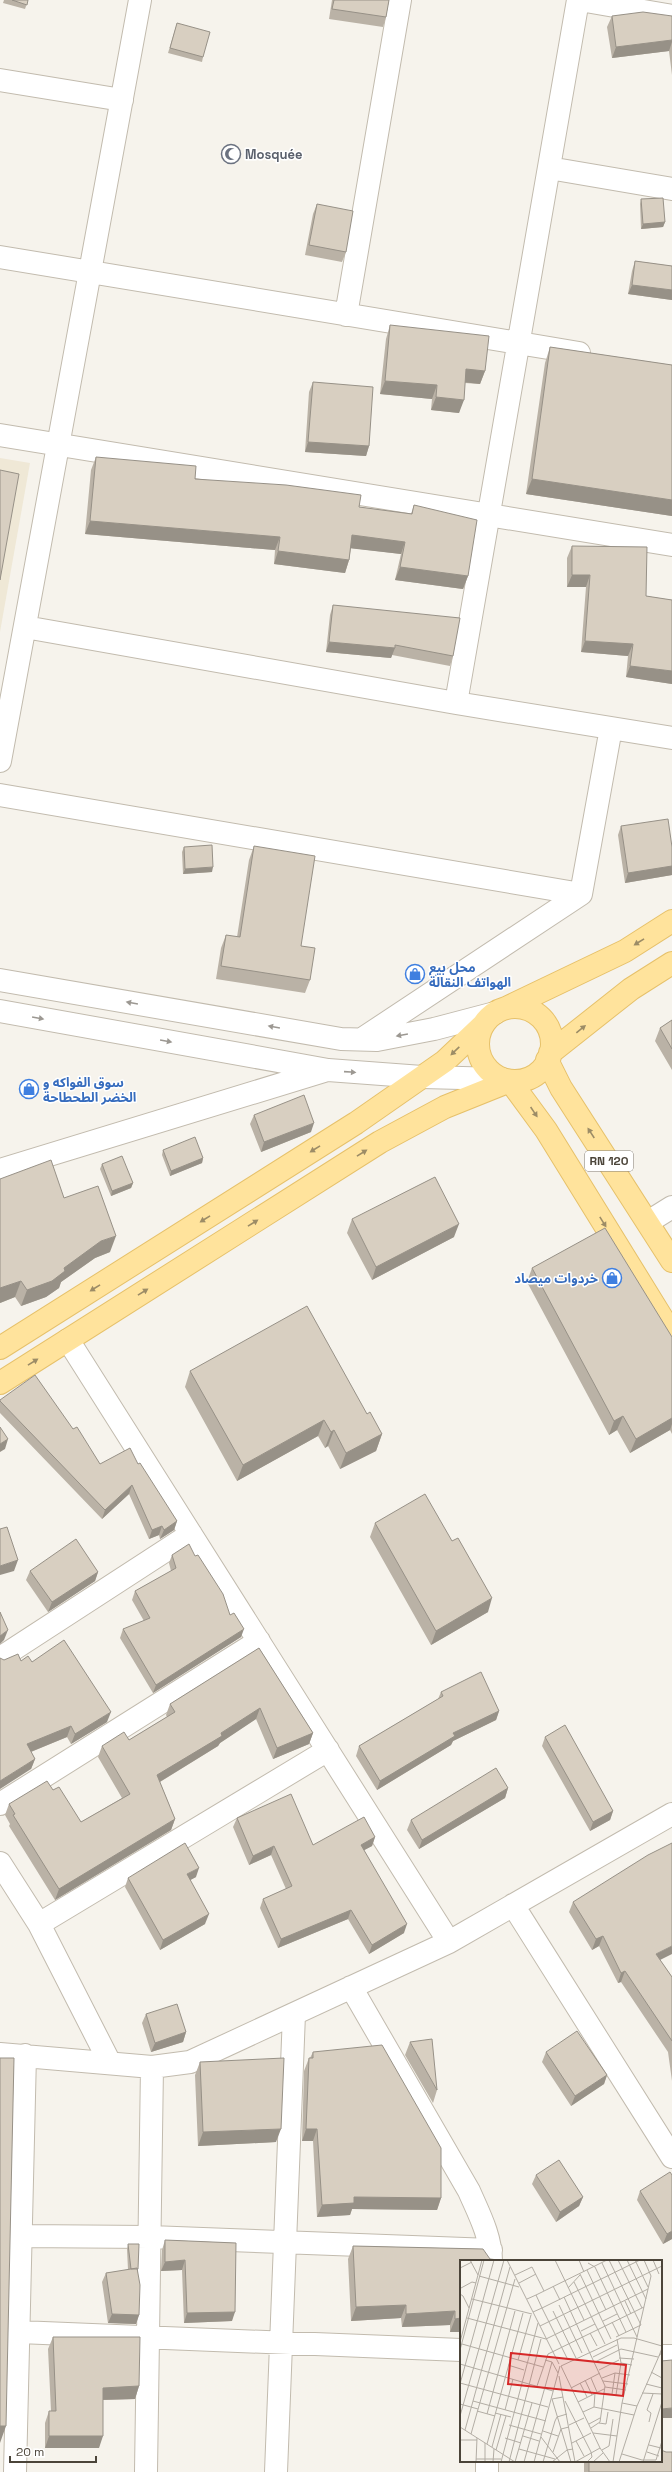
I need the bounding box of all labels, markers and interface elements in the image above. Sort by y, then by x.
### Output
mosque icon: Mosquée [220,143,242,165]
place label: Mosquée [245,146,303,163]
one-way arrow [634,938,644,946]
place label: محل بيع الهواتف النقالة [429,959,511,991]
shop icon: محل بيع الهواتف النقالة [404,963,426,985]
one-way arrow [126,999,138,1005]
one-way arrow [32,1015,44,1021]
one-way arrow [267,1024,280,1030]
one-way arrow [575,1025,586,1033]
one-way arrow [396,1032,408,1038]
one-way arrow [160,1038,172,1044]
one-way arrow [450,1046,460,1056]
one-way arrow [344,1068,356,1075]
place label: سوق الفواكه و الخضر الطحطاحة [43,1074,136,1106]
shop icon: سوق الفواكه و الخضر الطحطاحة [18,1078,40,1100]
one-way arrow [530,1106,538,1117]
one-way arrow [587,1128,595,1139]
one-way arrow [309,1146,320,1153]
one-way arrow [357,1149,368,1157]
road number: RN 120 [585,1151,633,1171]
one-way arrow [199,1215,210,1222]
one-way arrow [599,1217,607,1227]
one-way arrow [248,1219,258,1227]
shop icon: خردوات ميصاد [601,1267,623,1289]
place label: خردوات ميصاد [514,1270,598,1287]
one-way arrow [90,1284,100,1292]
one-way arrow [137,1289,149,1296]
one-way arrow [28,1358,38,1366]
inset map [460,2260,662,2462]
scale bar [10,2438,96,2464]
text: 20 m [16,2444,44,2460]

